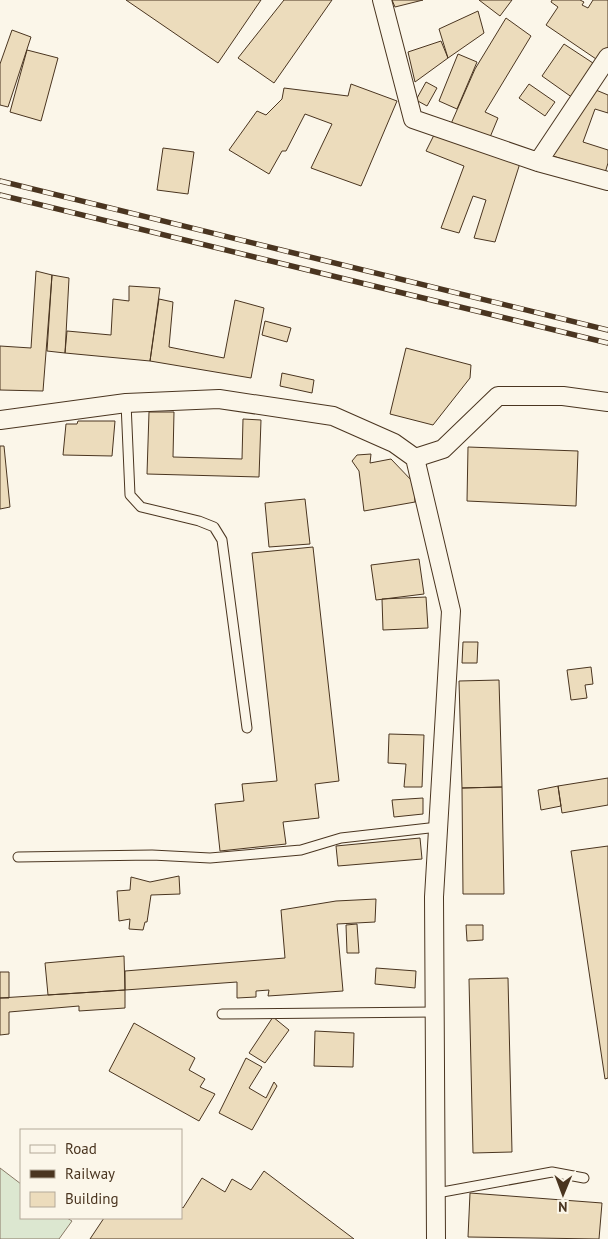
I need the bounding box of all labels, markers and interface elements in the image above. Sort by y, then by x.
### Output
legend [20,1129,182,1219]
text: Road [65,1139,97,1158]
text: Railway [65,1164,115,1183]
north arrow [538,1169,588,1219]
text: Building [65,1189,119,1208]
text: N [558,1198,568,1216]

